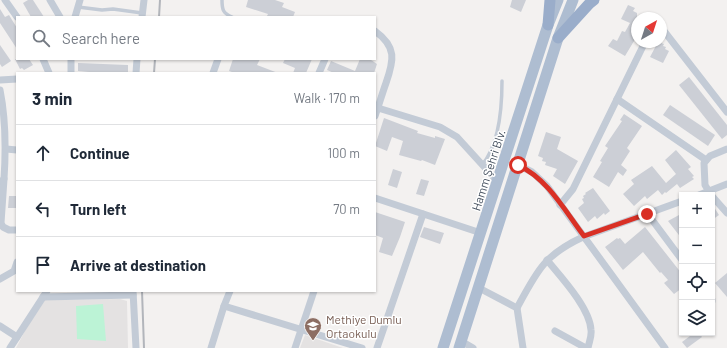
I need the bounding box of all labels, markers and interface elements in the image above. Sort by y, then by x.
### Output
north arrow [631,12,667,48]
search box [16,16,376,60]
icon: search [30,27,52,49]
text: Search here [62,29,140,47]
text: 3 min [32,88,72,108]
text: Walk · 170 m [294,90,360,106]
street label: Hamm Şehri Blv. [468,128,508,212]
icon: ahead [32,142,54,164]
text: Continue [70,144,130,162]
text: 100 m [327,145,360,161]
route start [509,156,527,174]
map controls [679,192,715,336]
button: + [679,192,715,228]
icon: left [32,198,54,220]
text: Turn left [70,200,126,218]
text: 70 m [333,201,360,217]
route end [638,205,656,223]
button: − [679,228,715,264]
icon: arrive [32,254,54,276]
text: Arrive at destination [70,256,206,274]
button: locate [679,264,715,300]
button: layers [679,300,715,336]
place label: Methiye Dumlu Ortaokulu [326,312,402,340]
school or university icon: Methiye Dumlu Ortaokulu [303,316,323,341]

